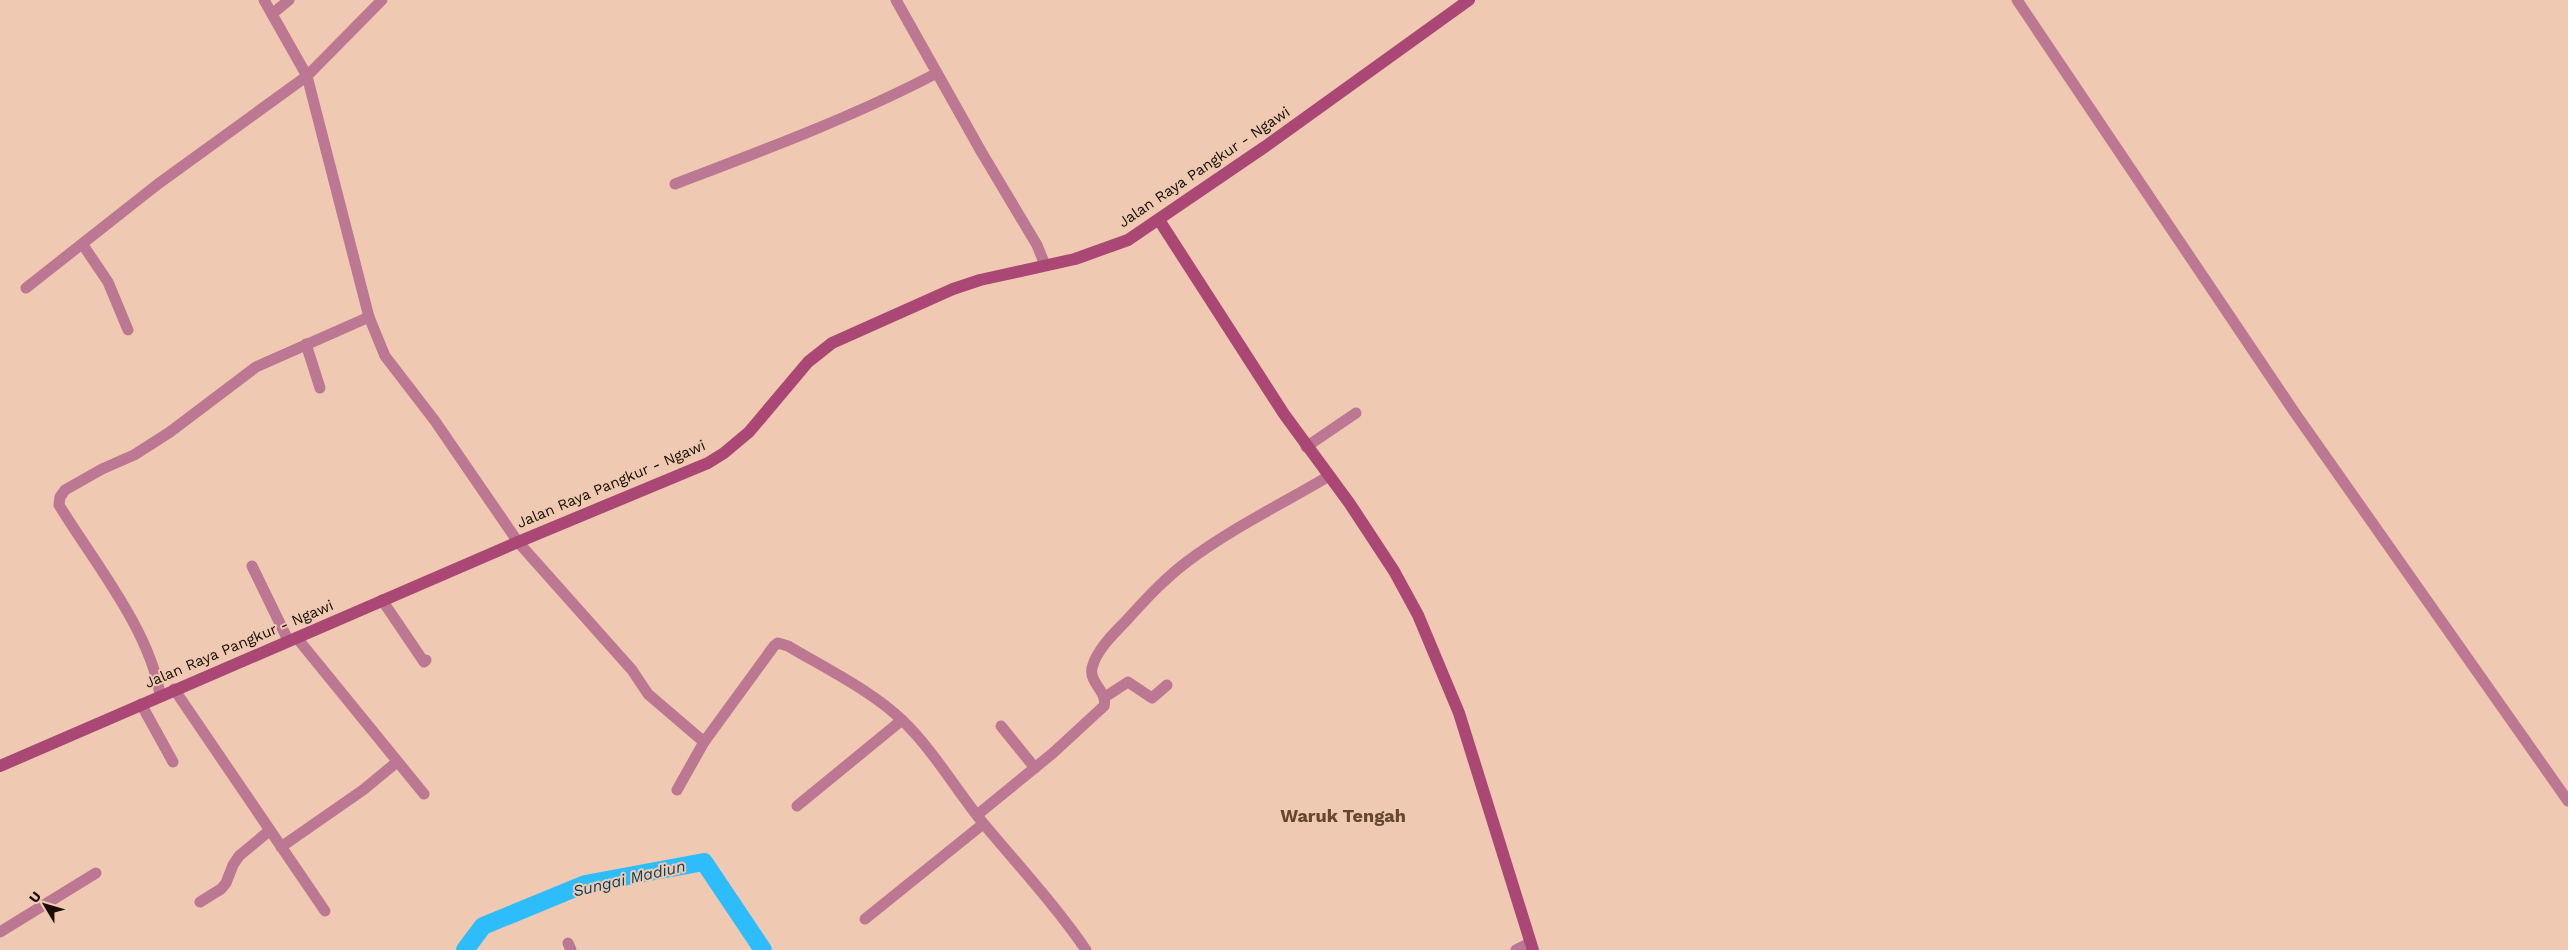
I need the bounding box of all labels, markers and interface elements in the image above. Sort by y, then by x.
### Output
street label: Jalan Raya Pangkur - Ngawi [1115,103,1293,231]
street label: Jalan Raya Pangkur - Ngawi [514,436,708,532]
street label: Jalan Raya Pangkur - Ngawi [142,596,336,692]
district label: Waruk Tengah [1280,805,1406,826]
water label: Sungai Madiun [571,856,687,901]
north arrow [20,880,70,930]
text: U [25,888,44,906]

